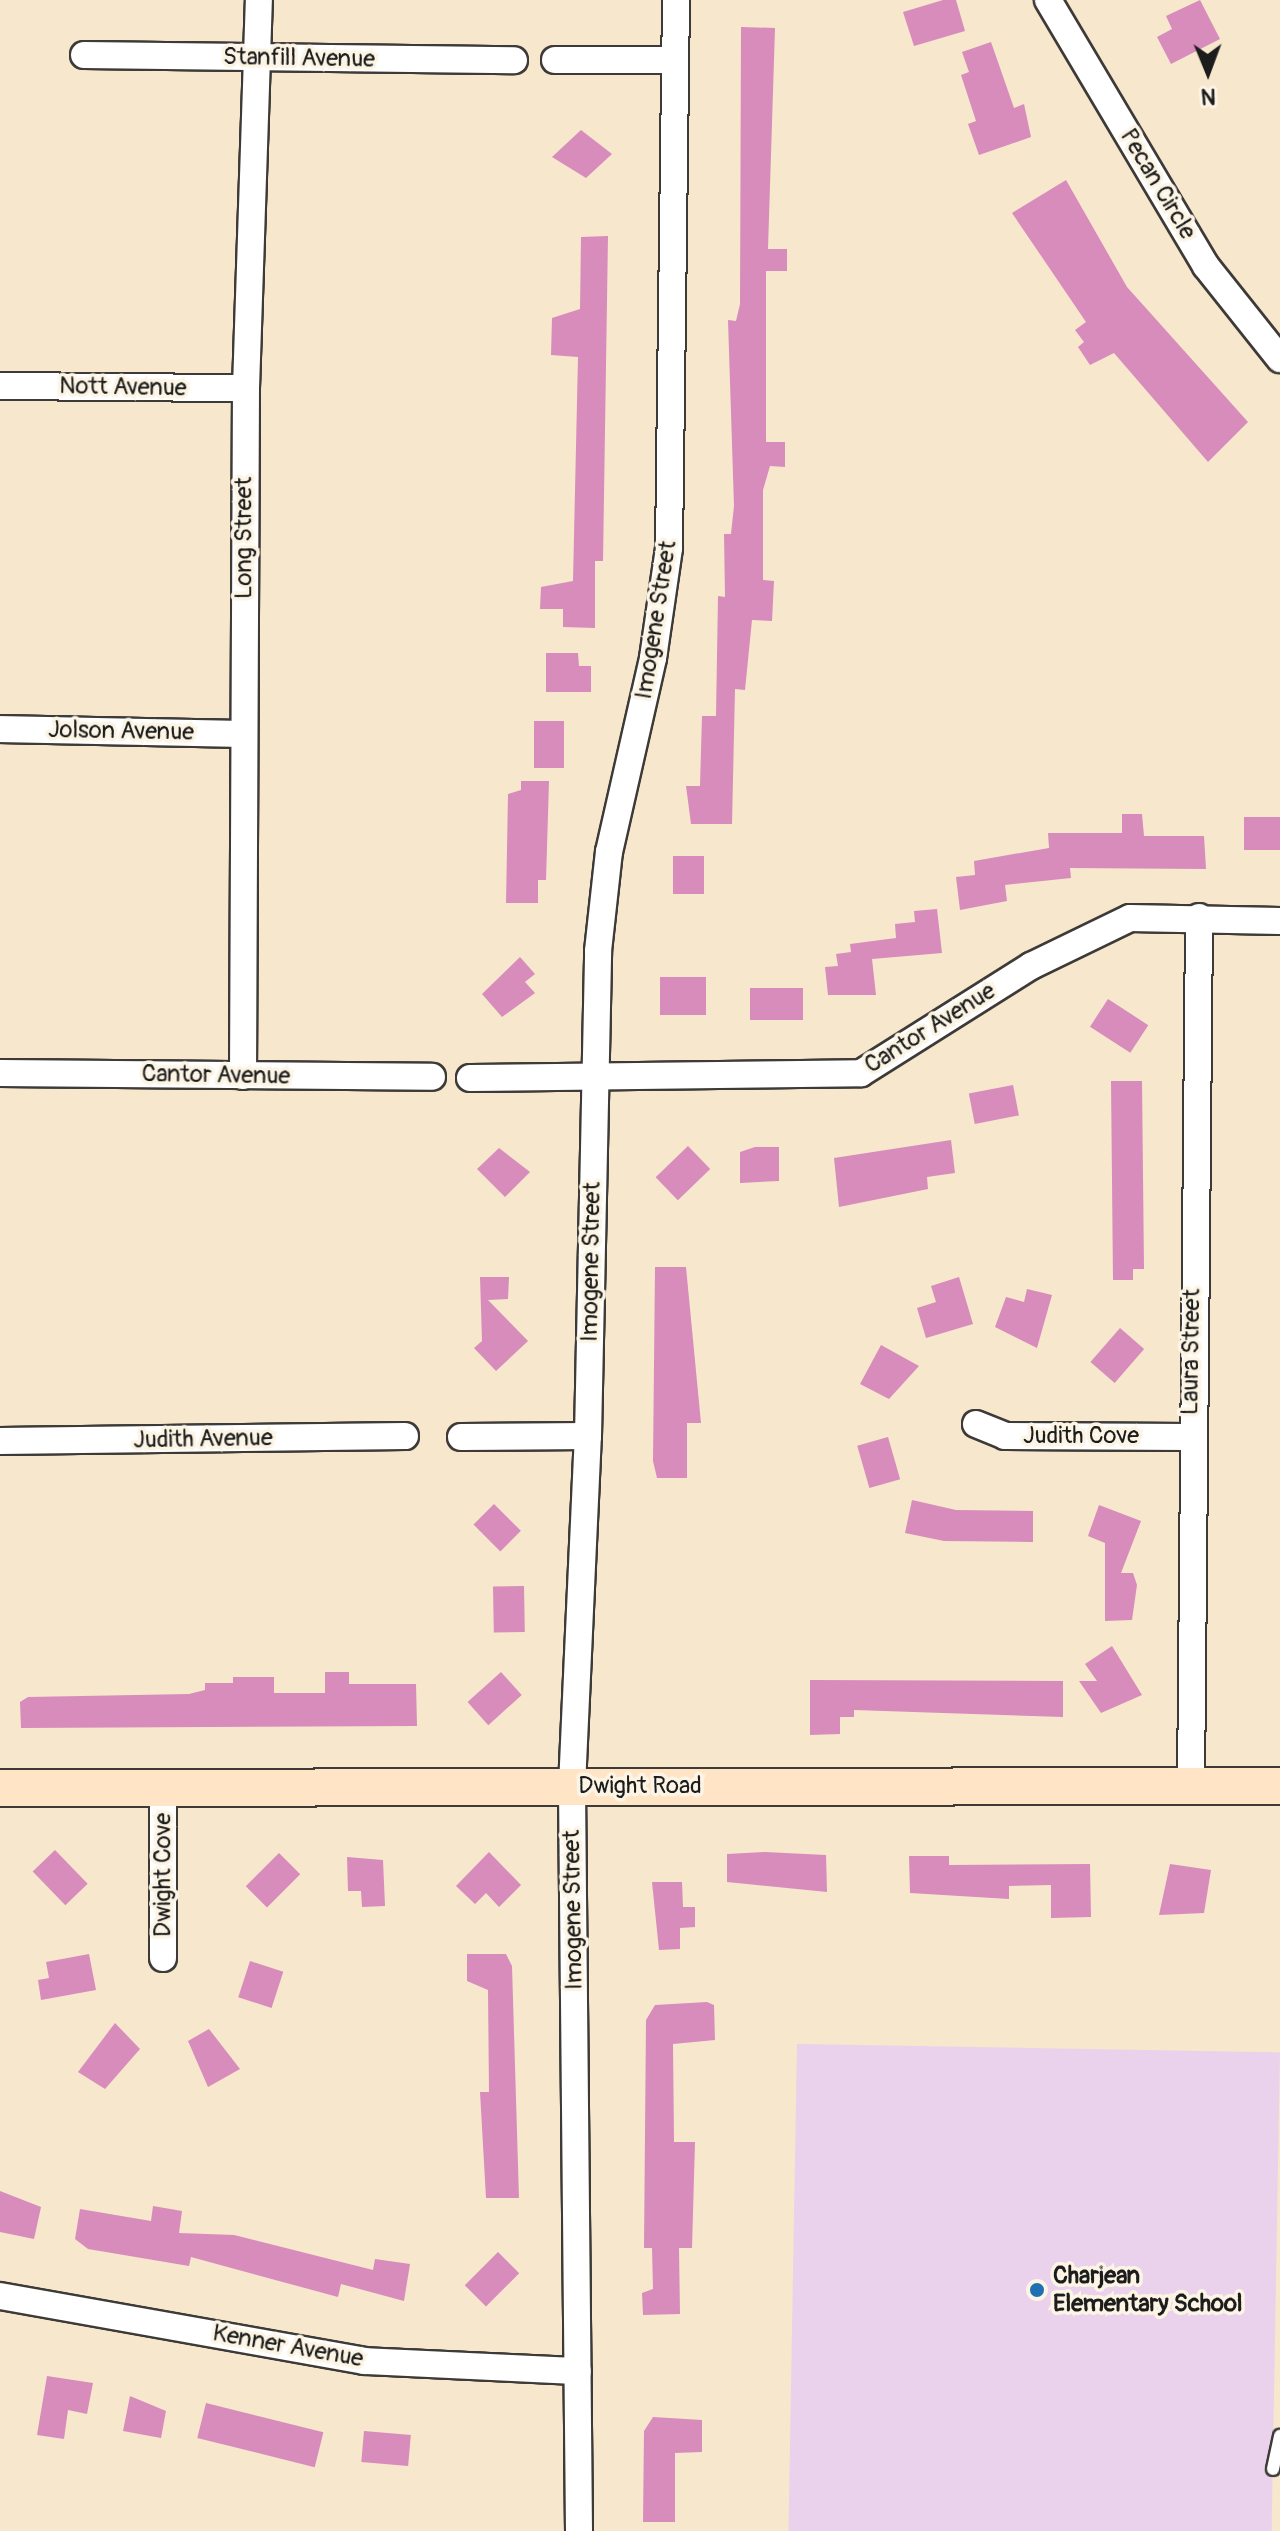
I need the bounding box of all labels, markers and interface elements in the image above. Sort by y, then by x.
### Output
north arrow [1168,32,1248,112]
street label: Stanfill Avenue [223,42,375,74]
text: N [1201,82,1216,110]
street label: Pecan Circle [1114,123,1202,245]
street label: Nott Avenue [59,371,187,403]
street label: Long Street [230,477,258,599]
street label: Imogene Street [629,539,683,701]
street label: Jolson Avenue [48,715,194,747]
street label: Cantor Avenue [859,976,1001,1080]
street label: Cantor Avenue [141,1059,291,1091]
street label: Imogene Street [575,1182,607,1342]
street label: Laura Street [1175,1289,1207,1415]
street label: Judith Cove [1023,1422,1139,1450]
street label: Judith Avenue [133,1423,273,1455]
street label: Dwight Road [578,1772,702,1800]
street label: Dwight Cove [149,1813,177,1937]
street label: Imogene Street [557,1830,589,1990]
place label: Charjean Elementary School [1053,2262,1243,2318]
marker: Charjean Elementary School [1028,2281,1046,2299]
street label: Kenner Avenue [210,2319,366,2373]

